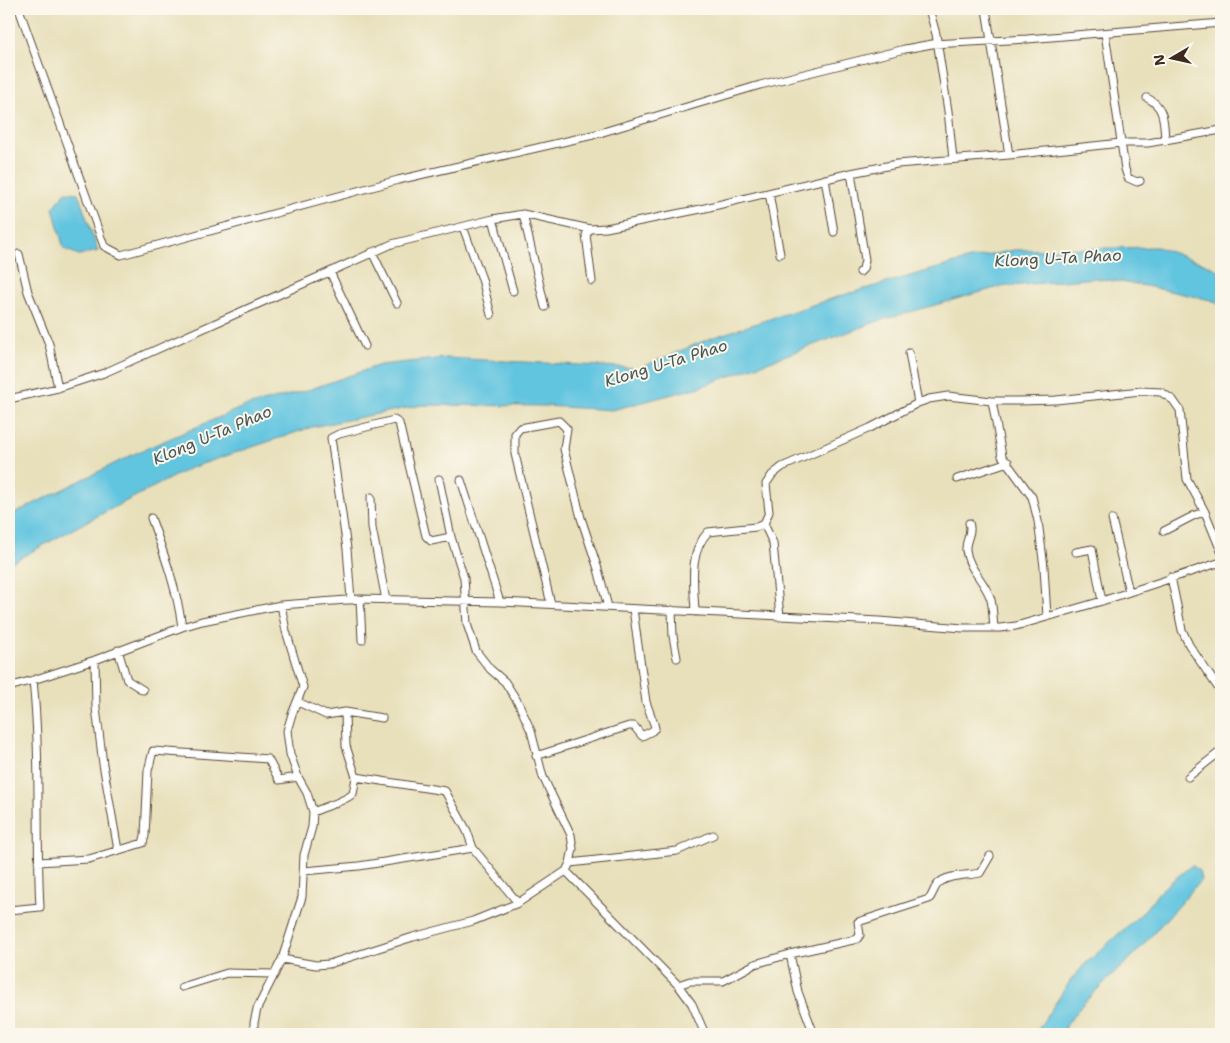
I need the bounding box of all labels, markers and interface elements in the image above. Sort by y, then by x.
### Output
north arrow [1148,32,1198,82]
text: N [1149,53,1169,67]
water label: Klong U-Ta Phao [994,244,1123,272]
water label: Klong U-Ta Phao [602,334,730,392]
water label: Klong U-Ta Phao [149,400,275,470]

